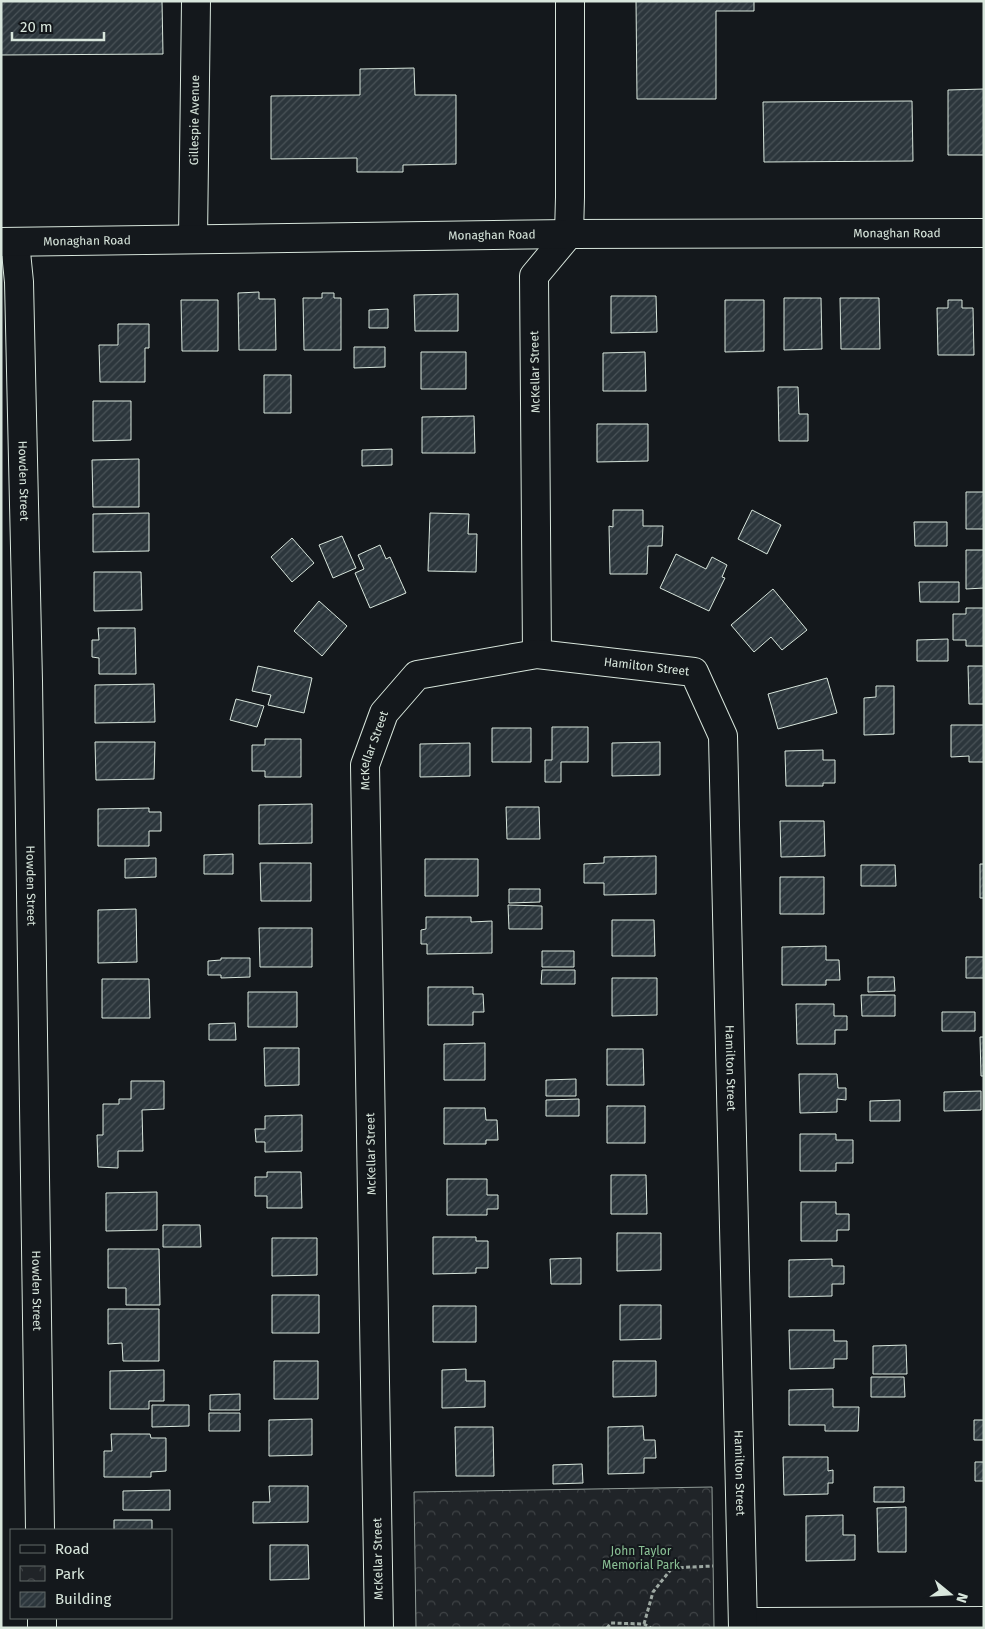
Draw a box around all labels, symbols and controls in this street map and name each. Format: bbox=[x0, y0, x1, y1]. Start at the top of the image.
scale bar bbox=[12, 10, 105, 42]
text: 20 m bbox=[20, 18, 53, 36]
street label: Gillespie Avenue bbox=[187, 75, 202, 165]
street label: Monaghan Road bbox=[853, 226, 941, 240]
street label: Monaghan Road bbox=[448, 227, 536, 243]
street label: Monaghan Road bbox=[43, 233, 131, 248]
street label: McKellar Street bbox=[527, 330, 543, 413]
street label: Howden Street bbox=[16, 440, 31, 522]
street label: Hamilton Street bbox=[603, 655, 691, 678]
street label: McKellar Street bbox=[358, 708, 391, 790]
street label: Howden Street bbox=[23, 845, 38, 927]
street label: Hamilton Street bbox=[722, 1025, 738, 1112]
street label: McKellar Street bbox=[363, 1112, 379, 1195]
street label: Howden Street bbox=[29, 1250, 44, 1332]
street label: Hamilton Street bbox=[732, 1430, 747, 1517]
street label: McKellar Street bbox=[370, 1517, 386, 1600]
legend bbox=[10, 1529, 172, 1619]
text: Road bbox=[55, 1540, 90, 1558]
park label: John Taylor Memorial Park bbox=[602, 1544, 681, 1572]
text: Park bbox=[55, 1565, 85, 1583]
north arrow bbox=[925, 1569, 975, 1619]
text: Building bbox=[55, 1590, 111, 1608]
text: N bbox=[952, 1591, 971, 1605]

